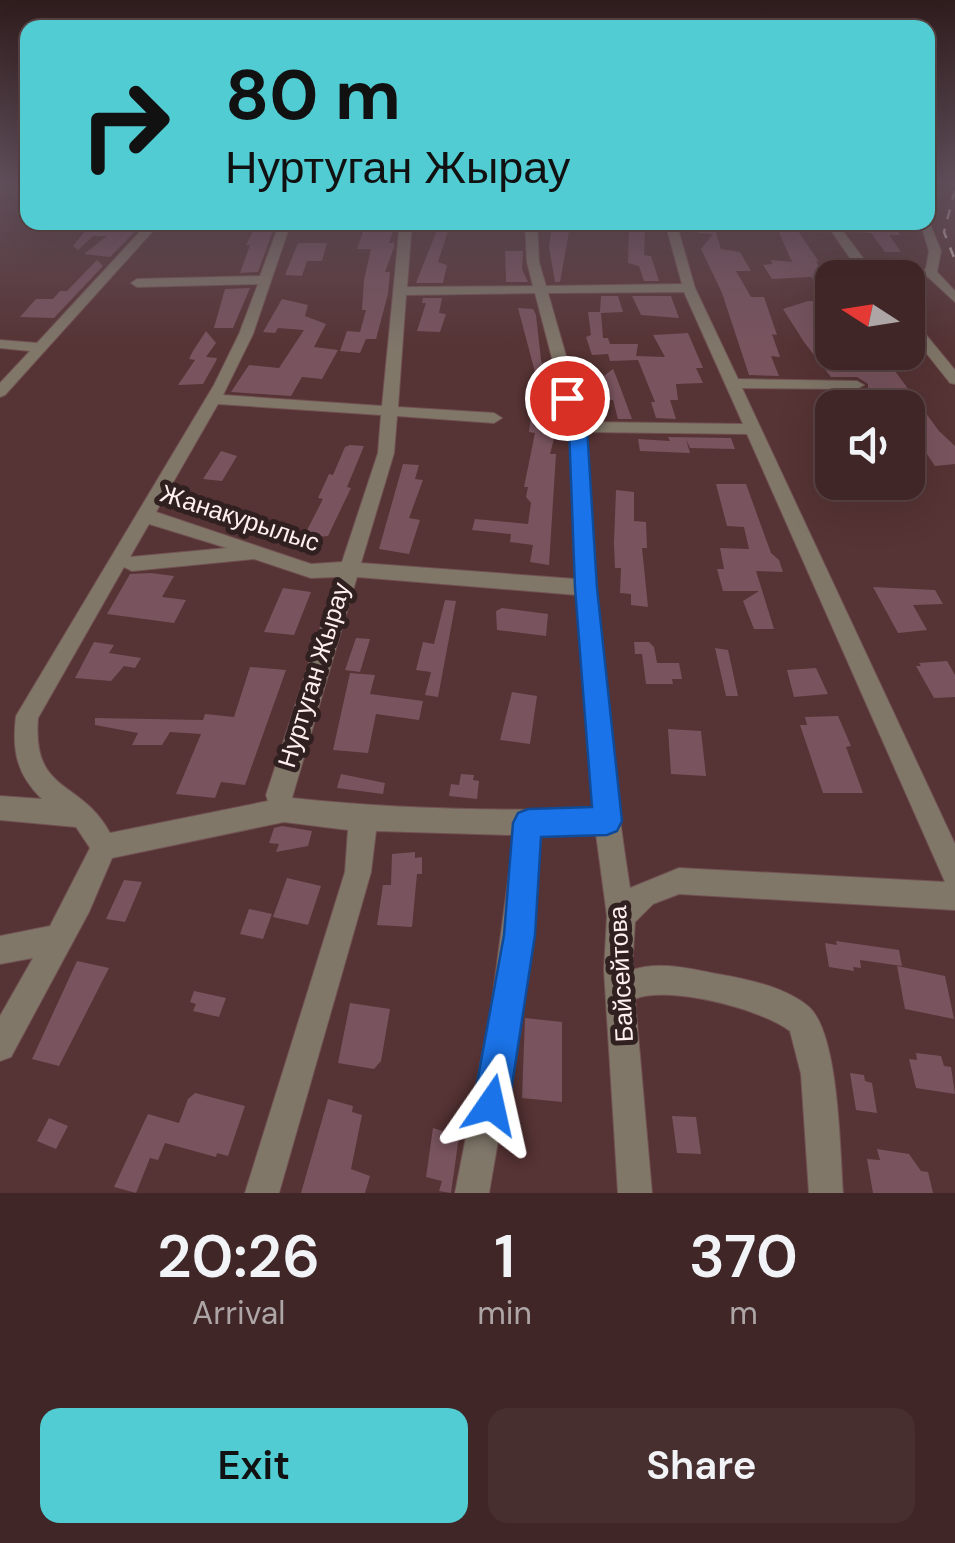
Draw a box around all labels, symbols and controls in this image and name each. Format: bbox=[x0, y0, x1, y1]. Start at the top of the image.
text: 80 m bbox=[225, 50, 401, 141]
icon: right bbox=[60, 60, 190, 190]
text: Нуртуган Жырау bbox=[225, 138, 570, 197]
north arrow bbox=[815, 260, 925, 370]
map controls bbox=[815, 260, 925, 500]
pin bbox=[525, 356, 610, 441]
icon: arrive bbox=[540, 371, 595, 426]
button: sound bbox=[815, 390, 925, 500]
street label: Жанакурылыс bbox=[156, 477, 324, 559]
street label: Нуртуган Жырау bbox=[270, 578, 358, 772]
street label: Байсейтова bbox=[601, 905, 641, 1043]
position arrow bbox=[439, 1053, 543, 1157]
text: 20:26 bbox=[157, 1217, 320, 1296]
text: 1 bbox=[494, 1217, 515, 1296]
text: 370 bbox=[689, 1217, 798, 1296]
text: Arrival bbox=[192, 1292, 285, 1334]
text: min bbox=[477, 1292, 532, 1334]
text: m bbox=[729, 1292, 758, 1334]
button: Exit bbox=[40, 1408, 468, 1523]
button: Share bbox=[488, 1408, 915, 1523]

